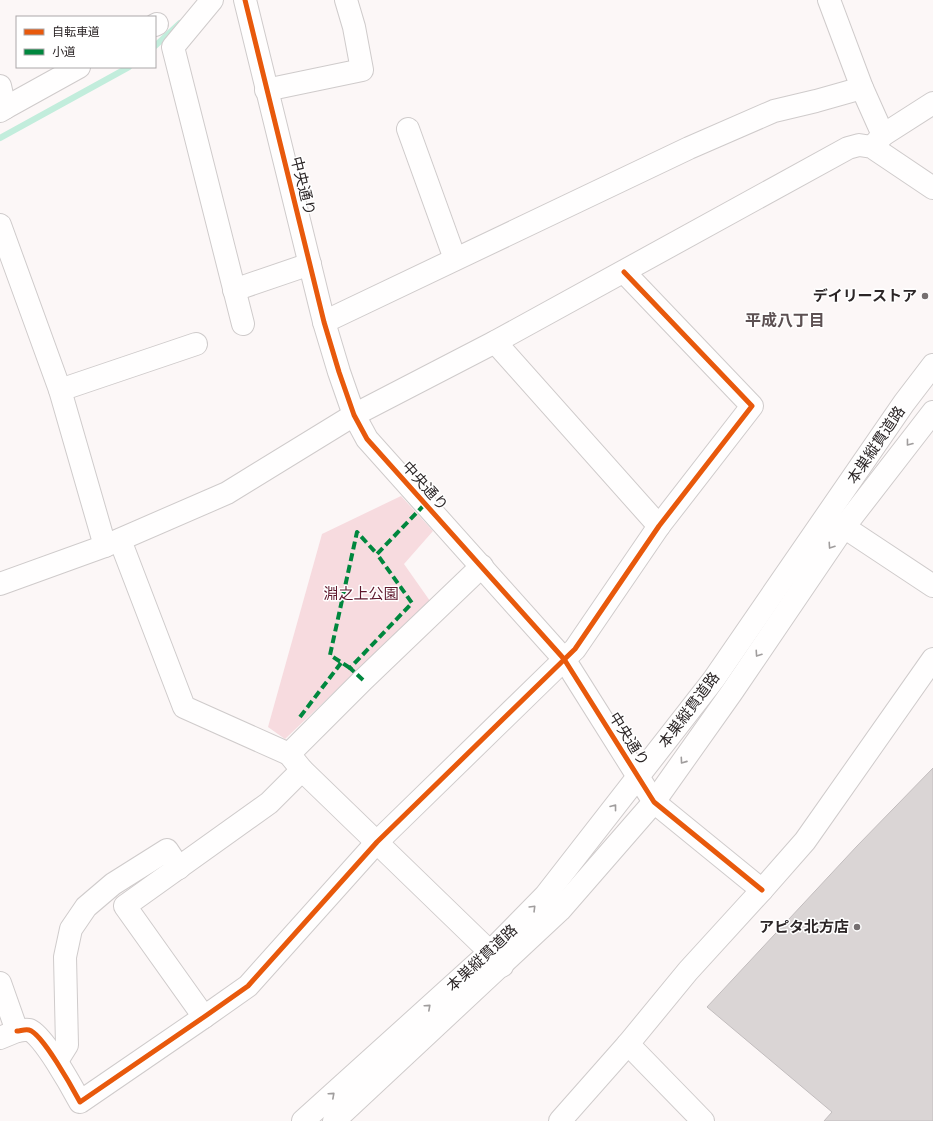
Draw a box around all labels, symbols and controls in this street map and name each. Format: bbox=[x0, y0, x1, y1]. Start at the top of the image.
legend bbox=[16, 16, 156, 68]
text: 自転車道 bbox=[52, 25, 100, 40]
text: 小道 bbox=[52, 45, 76, 60]
street label: 中央通り bbox=[287, 155, 319, 217]
place label: デイリーストア bbox=[813, 287, 917, 305]
marker: デイリーストア bbox=[920, 291, 930, 301]
district label: 平成八丁目 bbox=[745, 311, 825, 331]
street label: 本巣縦貫道路 bbox=[843, 403, 909, 487]
one-way arrow bbox=[907, 439, 914, 446]
street label: 中央通り bbox=[398, 458, 452, 514]
one-way arrow bbox=[829, 542, 836, 549]
park label: 淵之上公園 bbox=[323, 585, 399, 603]
one-way arrow bbox=[755, 650, 763, 657]
street label: 本巣縦貫道路 bbox=[655, 669, 723, 751]
street label: 中央通り bbox=[605, 709, 653, 769]
one-way arrow bbox=[681, 756, 688, 763]
one-way arrow bbox=[610, 805, 617, 812]
one-way arrow bbox=[528, 905, 536, 913]
place label: アピタ北方店 bbox=[759, 918, 849, 936]
street label: 本巣縦貫道路 bbox=[443, 921, 521, 995]
marker: アピタ北方店 bbox=[852, 922, 862, 932]
one-way arrow bbox=[424, 1005, 431, 1012]
one-way arrow bbox=[327, 1092, 335, 1100]

